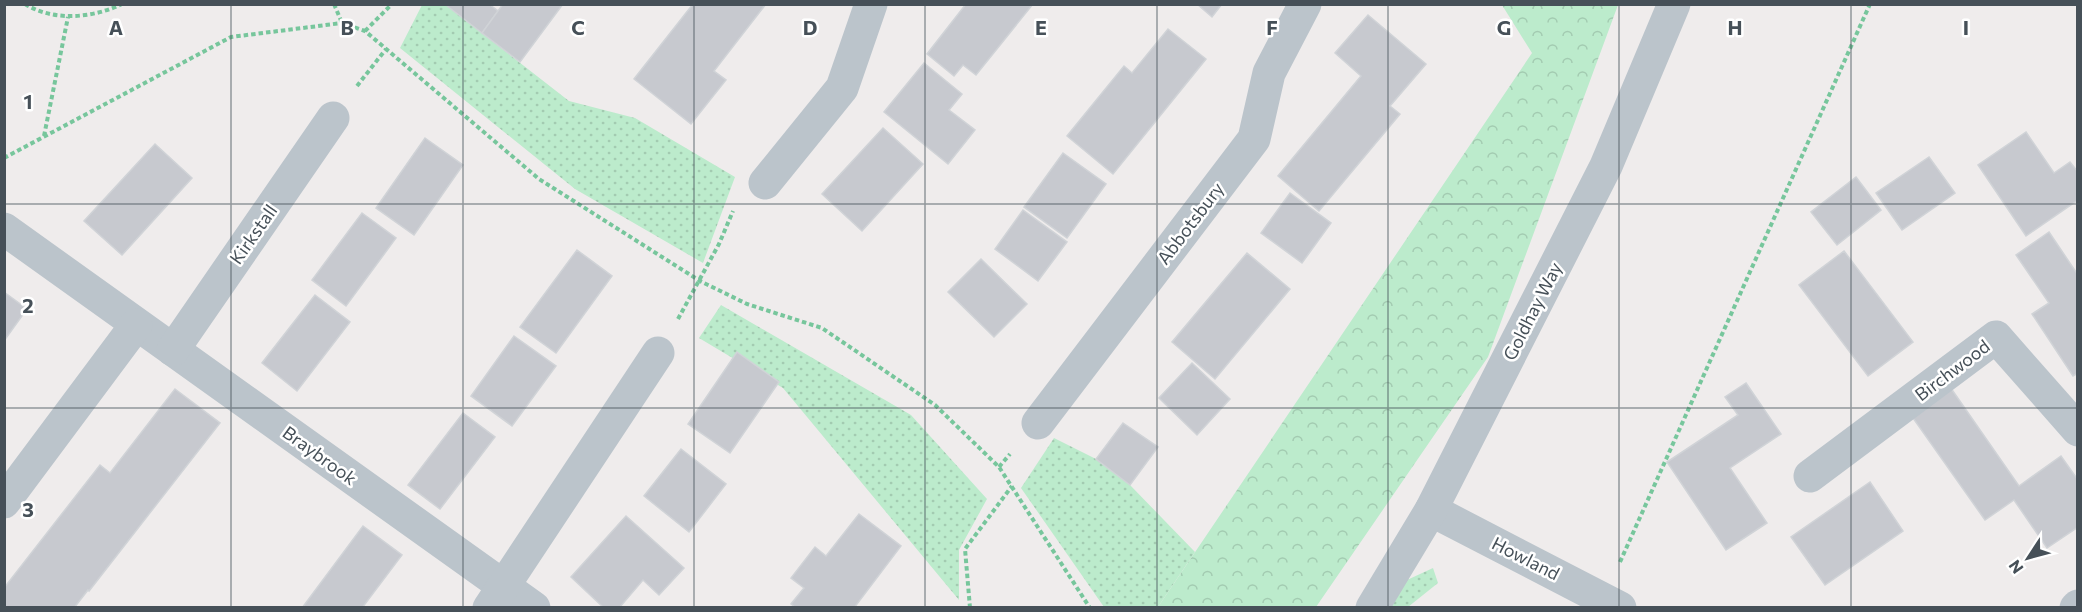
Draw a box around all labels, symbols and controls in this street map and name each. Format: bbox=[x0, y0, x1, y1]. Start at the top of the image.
text: A bbox=[109, 15, 123, 39]
text: B bbox=[340, 15, 354, 39]
text: C bbox=[571, 15, 585, 39]
text: D bbox=[803, 15, 817, 39]
text: E bbox=[1035, 15, 1047, 39]
text: F bbox=[1266, 15, 1278, 39]
text: G bbox=[1497, 15, 1511, 39]
text: H bbox=[1728, 15, 1743, 39]
text: I bbox=[1963, 15, 1969, 39]
text: 1 bbox=[23, 89, 33, 113]
street label: Abbotsbury bbox=[1152, 178, 1228, 268]
street label: Kirkstall bbox=[225, 200, 281, 268]
street label: Goldhay Way bbox=[1498, 258, 1566, 364]
text: 2 bbox=[22, 293, 34, 317]
street label: Birchwood bbox=[1910, 335, 1994, 405]
street label: Braybrook bbox=[279, 421, 361, 489]
text: 3 bbox=[22, 497, 34, 521]
north arrow bbox=[1998, 528, 2058, 588]
street label: Howland bbox=[1488, 532, 1564, 584]
text: N bbox=[2004, 557, 2027, 578]

